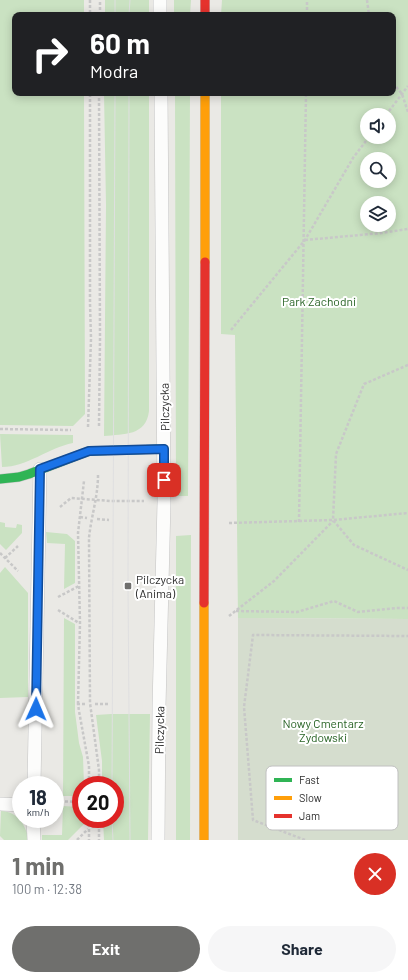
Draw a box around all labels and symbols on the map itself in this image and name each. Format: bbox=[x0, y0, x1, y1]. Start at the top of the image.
park label: Park Zachodni bbox=[282, 294, 356, 308]
street label: Pilczycka bbox=[157, 383, 171, 431]
pin bbox=[147, 463, 181, 497]
place label: Pilczycka (Anima) bbox=[135, 572, 184, 600]
marker: Pilczycka (Anima) bbox=[123, 581, 133, 591]
position arrow bbox=[15, 688, 57, 730]
street label: Pilczycka bbox=[152, 706, 166, 754]
park label: Nowy Cmentarz Żydowski bbox=[282, 716, 364, 744]
legend bbox=[266, 766, 398, 830]
text: Fast bbox=[299, 773, 320, 786]
speed limit sign: 20 bbox=[72, 776, 124, 828]
text: Slow bbox=[299, 791, 322, 804]
text: Jam bbox=[299, 809, 320, 822]

